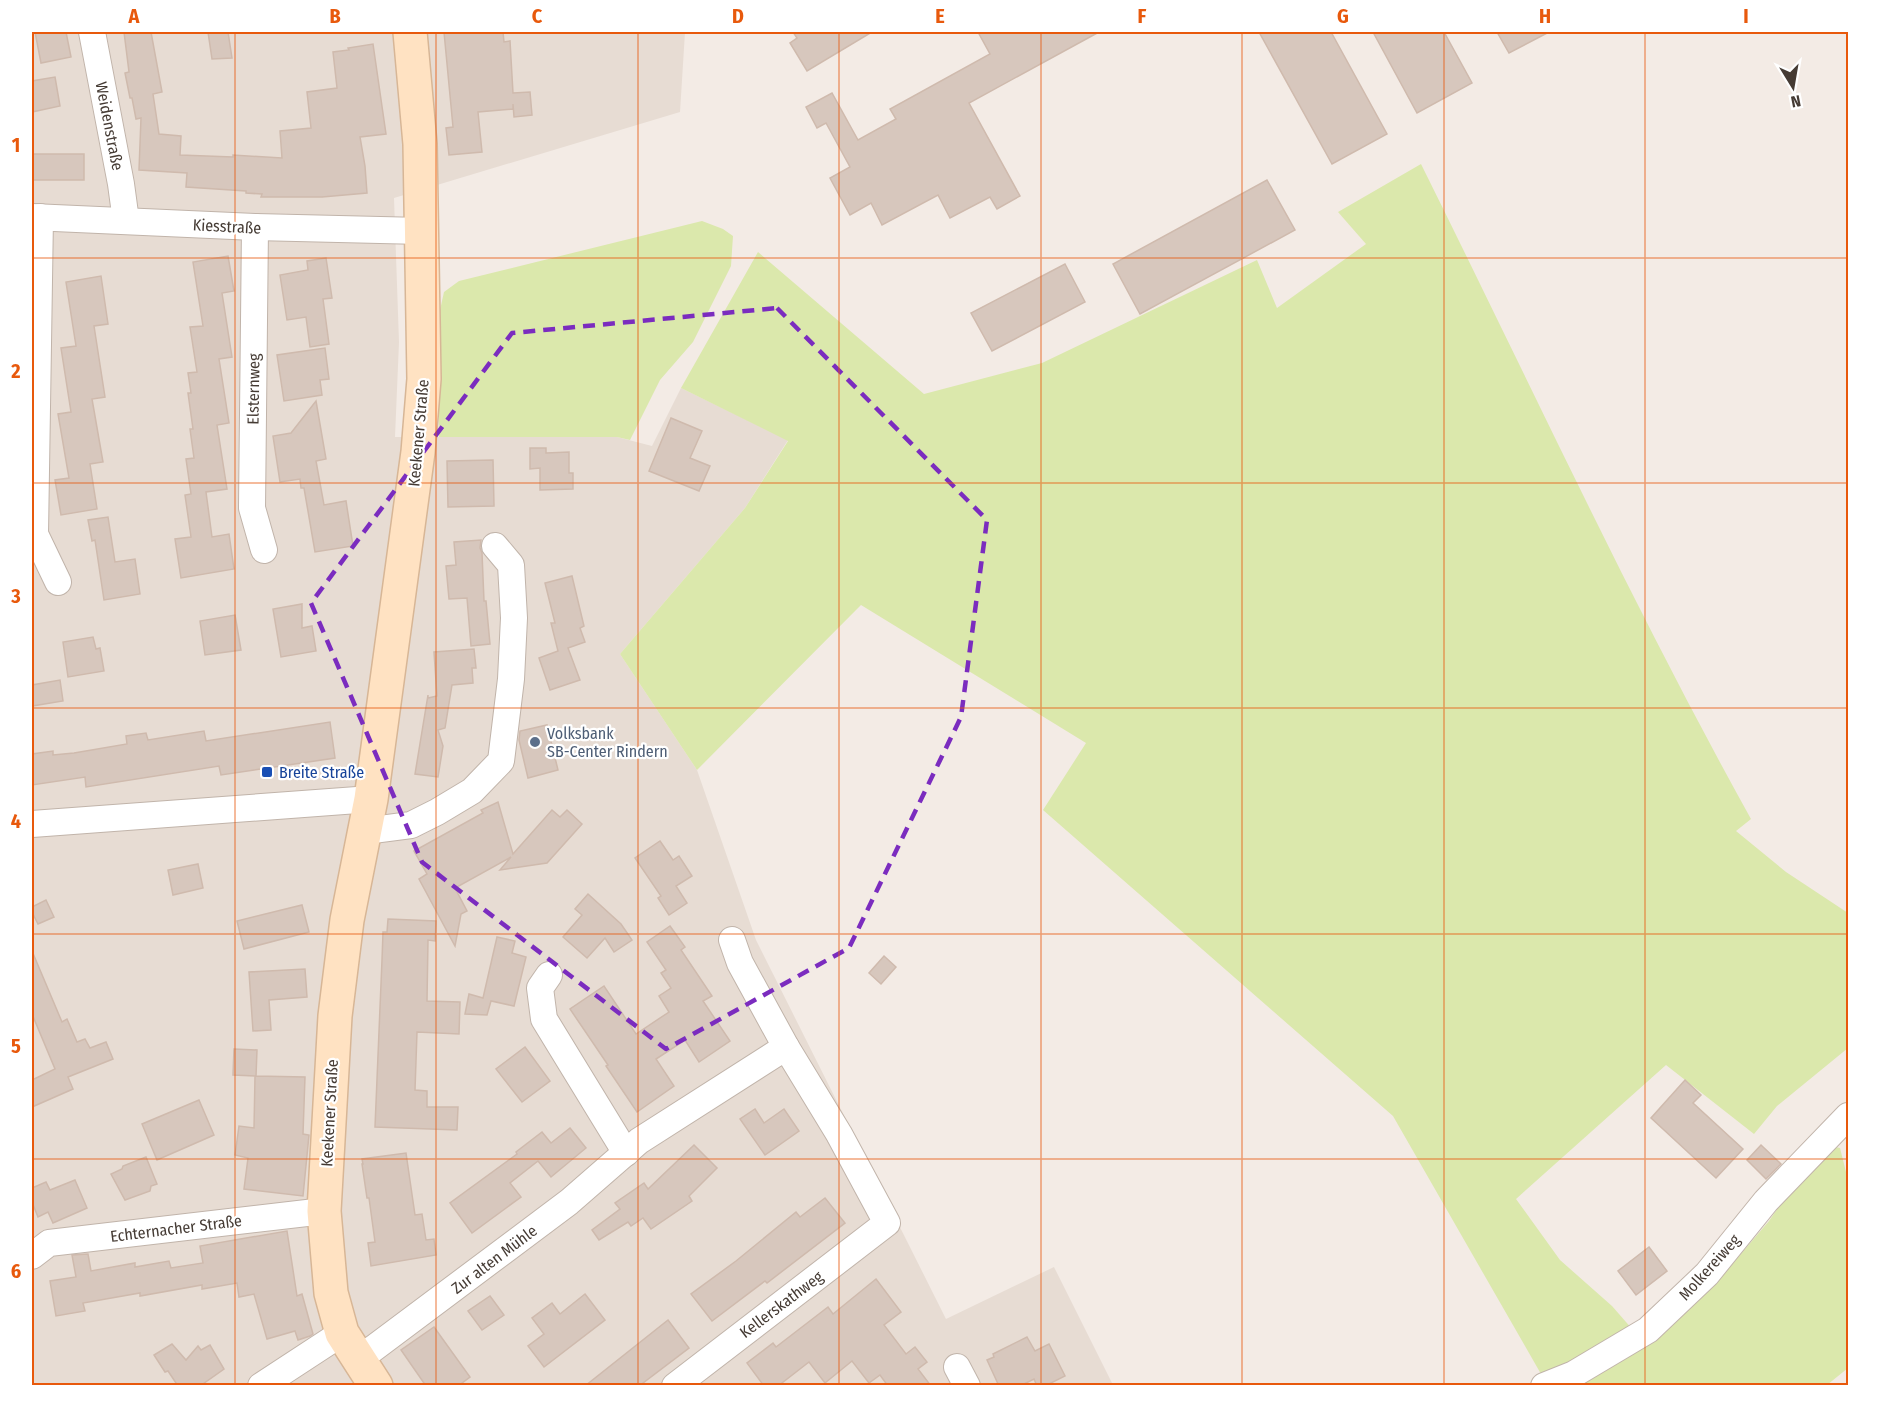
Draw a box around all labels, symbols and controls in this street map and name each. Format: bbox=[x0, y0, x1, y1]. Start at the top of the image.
text: A bbox=[128, 4, 141, 28]
text: B bbox=[329, 4, 341, 28]
text: C bbox=[532, 4, 543, 28]
text: D bbox=[732, 4, 744, 28]
text: E bbox=[935, 4, 945, 28]
text: F bbox=[1138, 4, 1147, 28]
text: G bbox=[1337, 4, 1349, 28]
text: H bbox=[1539, 4, 1551, 28]
text: I bbox=[1743, 4, 1749, 28]
north arrow bbox=[1763, 57, 1823, 117]
street label: Weidenstraße bbox=[92, 80, 127, 172]
text: N bbox=[1789, 91, 1802, 111]
text: 1 bbox=[12, 133, 20, 157]
street label: Kiesstraße bbox=[192, 215, 262, 238]
street label: Elsternweg bbox=[243, 353, 264, 425]
text: 2 bbox=[10, 359, 21, 383]
street label: Keekener Straße bbox=[404, 379, 433, 487]
text: 3 bbox=[10, 584, 21, 608]
place label: Volksbank SB-Center Rindern bbox=[547, 724, 668, 761]
marker: Volksbank SB-Center Rindern bbox=[528, 735, 542, 749]
place label: Breite Straße bbox=[279, 763, 364, 782]
marker: Breite Straße bbox=[260, 765, 274, 779]
text: 4 bbox=[11, 809, 21, 833]
text: 5 bbox=[11, 1034, 21, 1058]
street label: Keekener Straße bbox=[317, 1059, 342, 1167]
street label: Echternacher Straße bbox=[109, 1211, 243, 1246]
street label: Zur alten Mühle bbox=[448, 1221, 541, 1298]
street label: Molkereiweg bbox=[1675, 1230, 1744, 1304]
text: 6 bbox=[11, 1259, 21, 1283]
street label: Kellerskathweg bbox=[736, 1267, 827, 1342]

